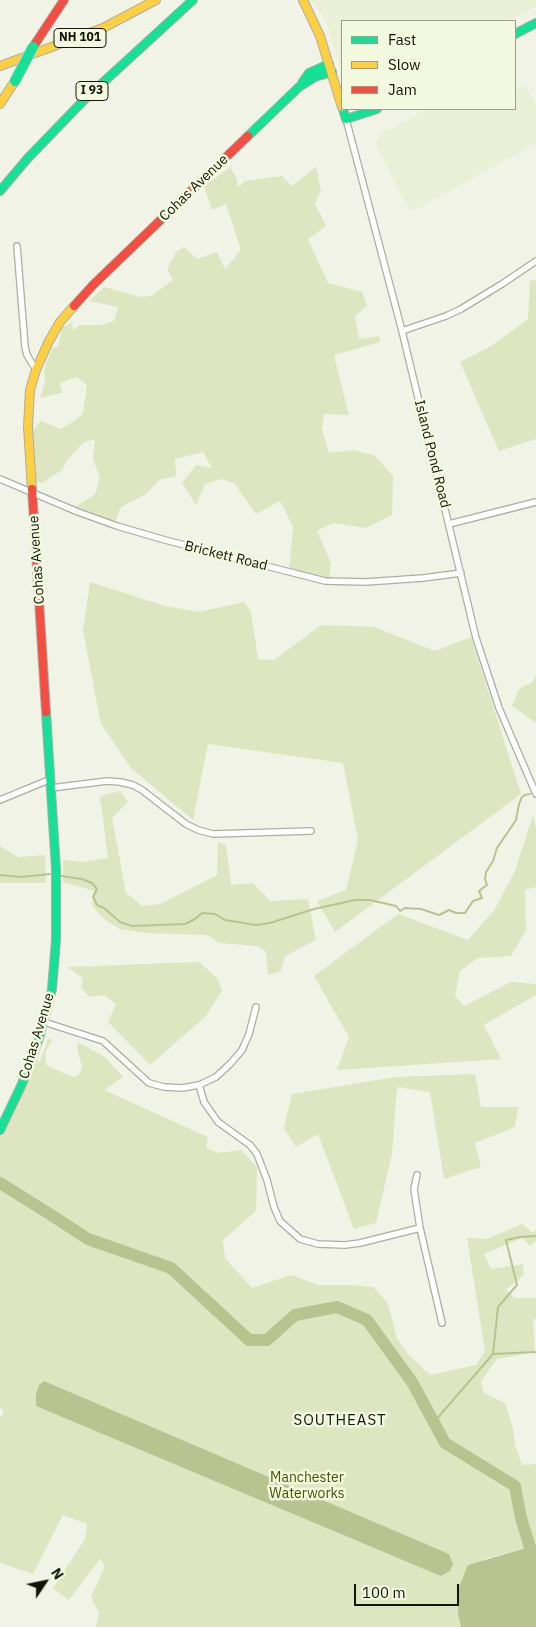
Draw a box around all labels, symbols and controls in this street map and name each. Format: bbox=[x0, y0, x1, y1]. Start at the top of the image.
legend bbox=[341, 20, 516, 110]
road number: NH 101 bbox=[54, 28, 106, 48]
text: Fast bbox=[388, 30, 416, 49]
text: Slow bbox=[388, 55, 421, 74]
text: Jam bbox=[388, 80, 417, 99]
road number: I 93 bbox=[76, 82, 108, 100]
street label: Cohas Avenue bbox=[156, 151, 232, 225]
street label: Island Pond Road bbox=[410, 398, 454, 510]
street label: Cohas Avenue bbox=[26, 515, 48, 605]
street label: Brickett Road bbox=[183, 538, 269, 574]
street label: Cohas Avenue bbox=[16, 991, 58, 1081]
district label: SOUTHEAST bbox=[292, 1412, 388, 1430]
park label: Manchester Waterworks bbox=[269, 1470, 345, 1502]
north arrow bbox=[20, 1557, 70, 1607]
text: N bbox=[47, 1564, 68, 1583]
scale bar bbox=[356, 1574, 461, 1606]
text: 100 m bbox=[362, 1583, 406, 1602]

